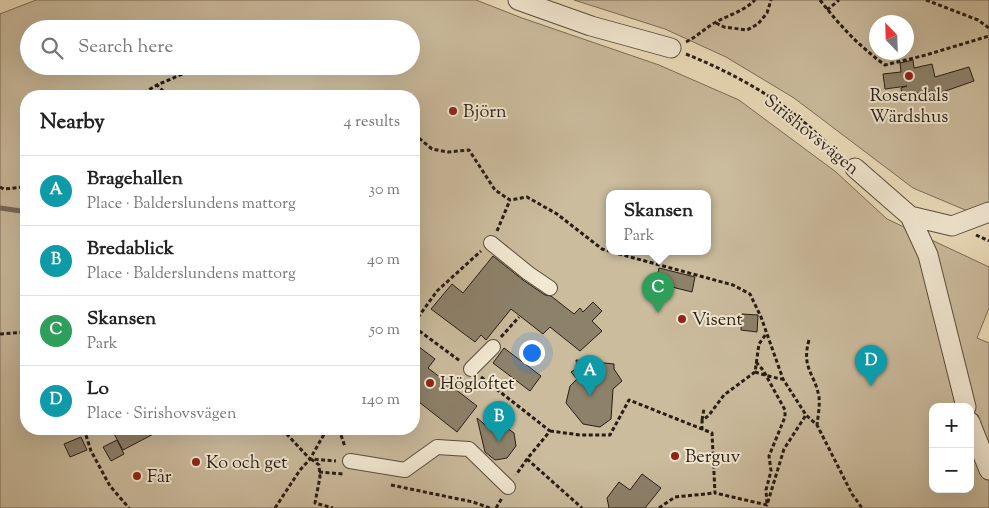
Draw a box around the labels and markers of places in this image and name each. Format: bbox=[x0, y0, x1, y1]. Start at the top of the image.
marker: Rosendals Wärdshus bbox=[903, 70, 915, 82]
place label: Rosendals Wärdshus bbox=[870, 84, 948, 131]
place label: Björn bbox=[463, 100, 507, 126]
marker: Björn bbox=[447, 105, 459, 117]
pin: C bbox=[642, 272, 674, 313]
place label: Visent bbox=[692, 308, 743, 334]
marker: Visent bbox=[676, 313, 688, 325]
pin: D bbox=[855, 345, 887, 386]
pin: A bbox=[574, 355, 606, 396]
place label: Högloftet bbox=[440, 372, 514, 398]
marker: Högloftet bbox=[424, 377, 436, 389]
pin: B bbox=[483, 401, 515, 442]
place label: Berguv bbox=[685, 445, 741, 471]
marker: Berguv bbox=[669, 450, 681, 462]
place label: Ko och get bbox=[206, 451, 287, 477]
marker: Ko och get bbox=[190, 456, 202, 468]
place label: Får bbox=[147, 465, 172, 491]
marker: Får bbox=[131, 470, 143, 482]

